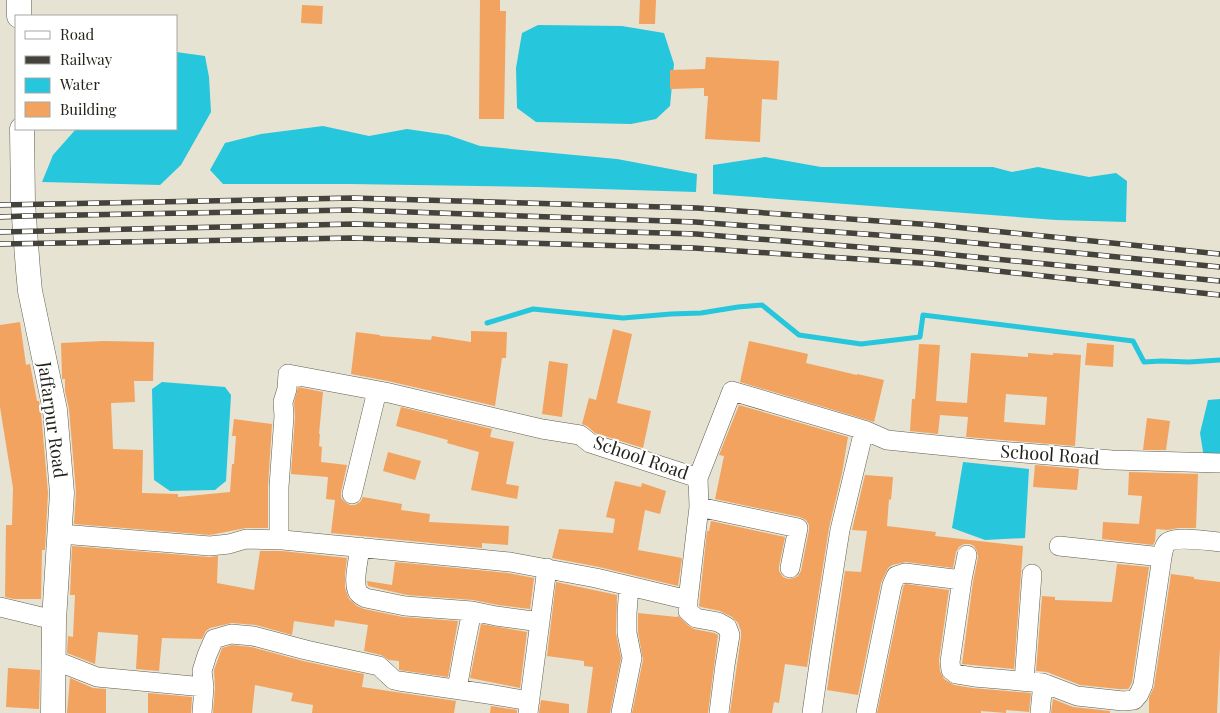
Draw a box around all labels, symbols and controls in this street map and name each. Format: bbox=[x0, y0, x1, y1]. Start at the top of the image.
legend bbox=[15, 15, 178, 130]
text: Road bbox=[60, 24, 94, 44]
text: Railway bbox=[60, 49, 113, 69]
text: Water bbox=[59, 74, 100, 94]
text: Building bbox=[60, 99, 117, 119]
street label: Jaffarpur Road bbox=[33, 359, 73, 480]
street label: School Road bbox=[591, 430, 693, 485]
street label: School Road bbox=[1000, 439, 1101, 469]

